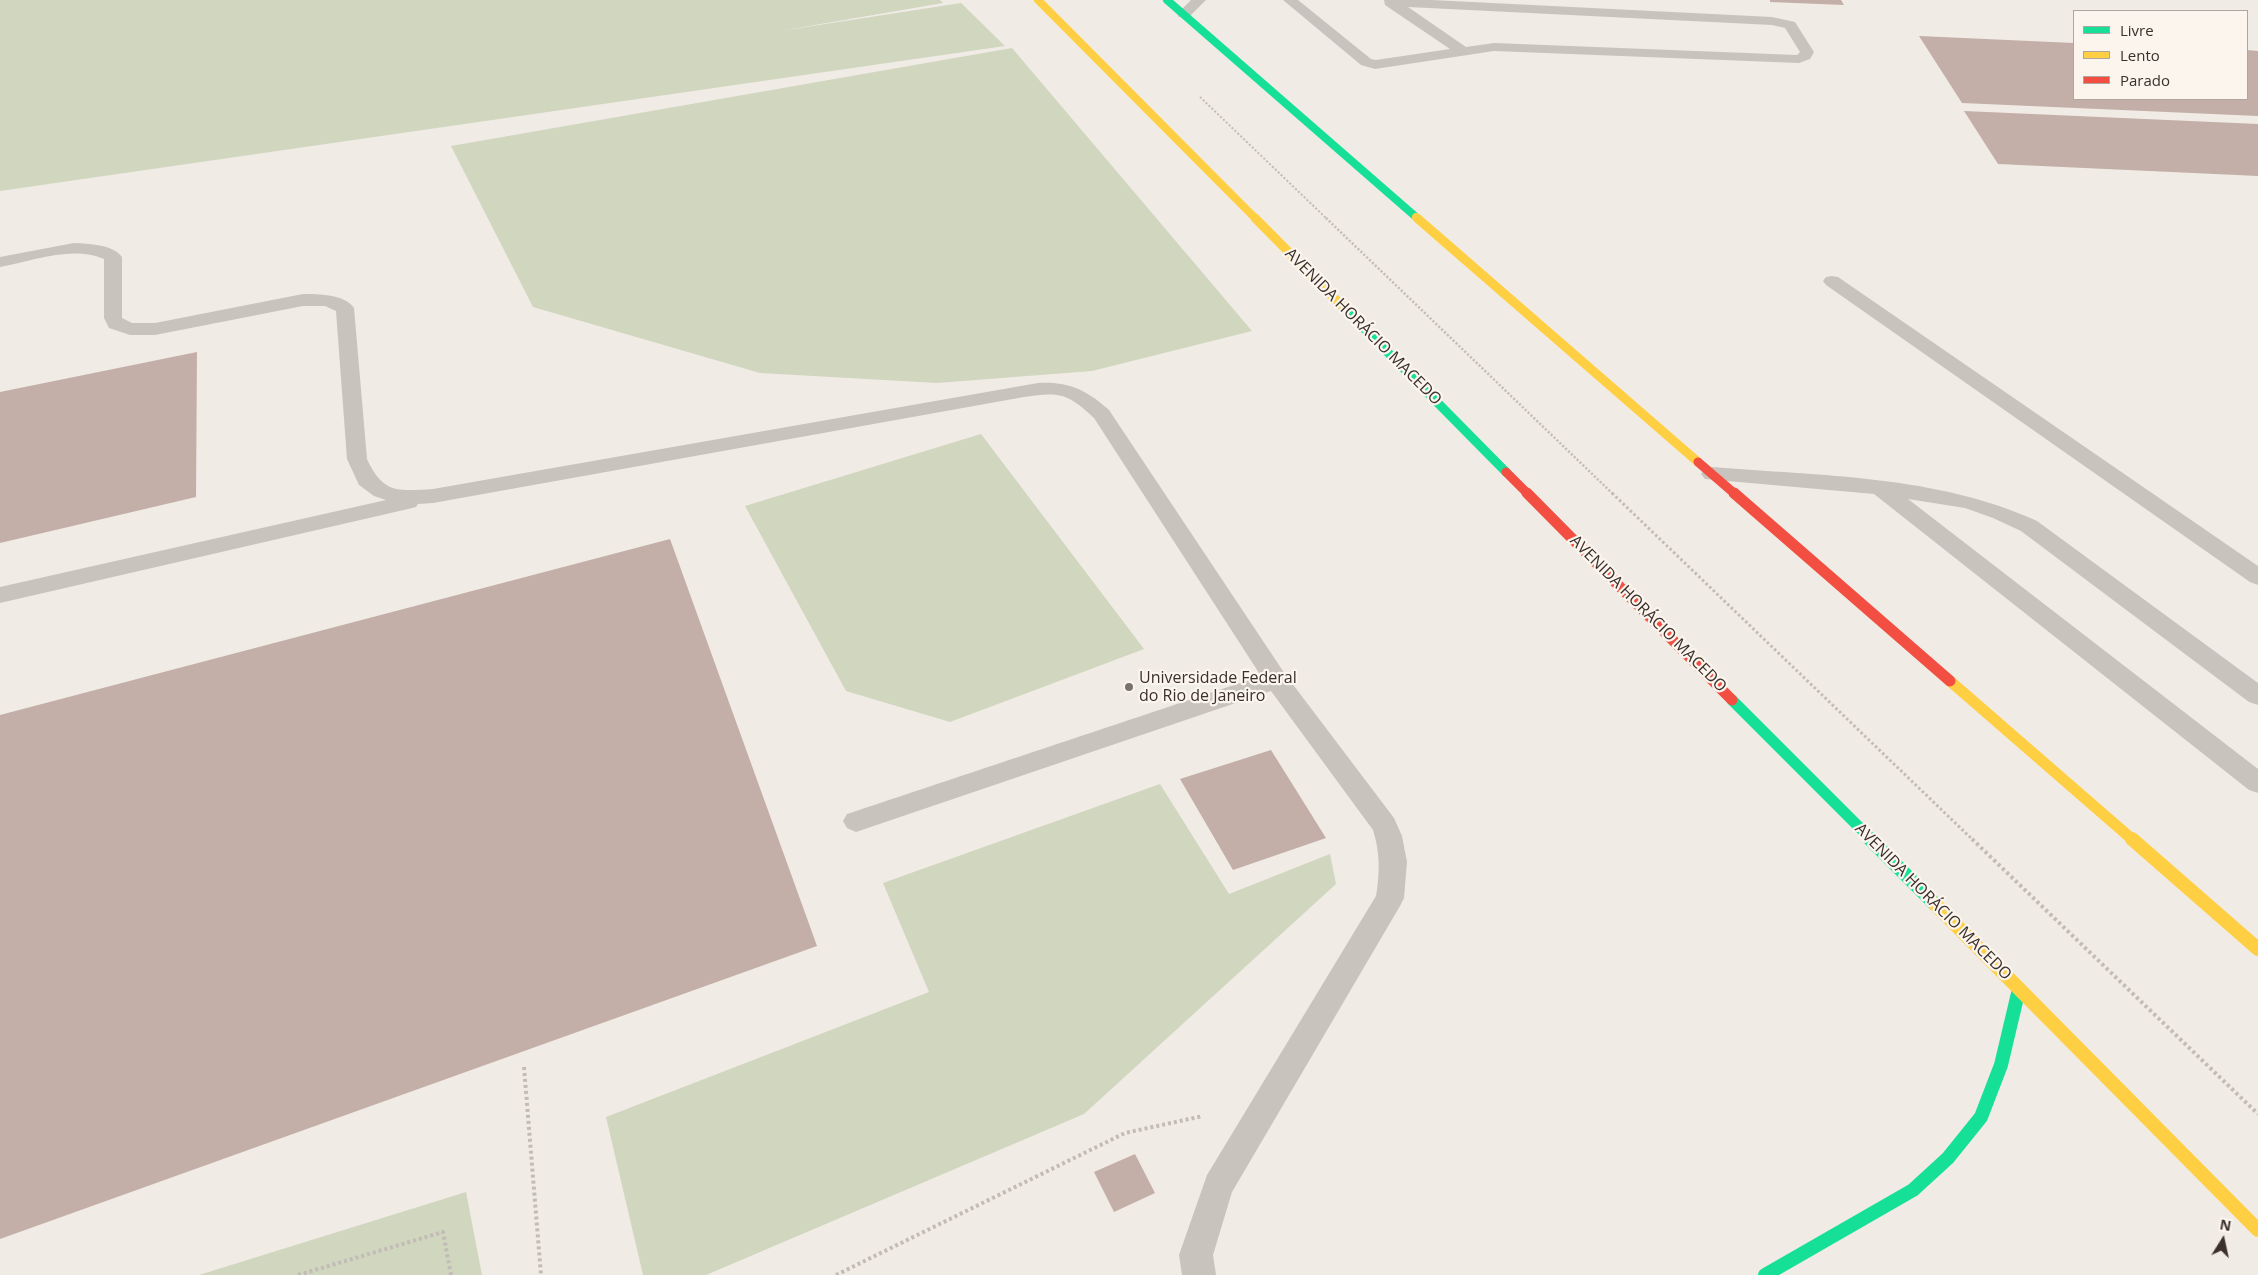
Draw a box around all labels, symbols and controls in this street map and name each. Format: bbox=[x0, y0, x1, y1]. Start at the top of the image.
legend bbox=[2073, 10, 2248, 100]
text: Livre bbox=[2120, 20, 2154, 40]
text: Lento bbox=[2120, 45, 2160, 65]
text: Parado bbox=[2120, 70, 2170, 90]
street label: AVENIDA HORÁCIO MACEDO bbox=[1281, 245, 1445, 409]
street label: AVENIDA HORÁCIO MACEDO bbox=[1566, 532, 1730, 696]
place label: Universidade Federal do Rio de Janeiro bbox=[1139, 668, 1297, 706]
marker: Universidade Federal do Rio de Janeiro bbox=[1123, 681, 1135, 693]
street label: AVENIDA HORÁCIO MACEDO bbox=[1851, 820, 2015, 984]
text: N bbox=[2218, 1214, 2233, 1235]
north arrow bbox=[2198, 1215, 2248, 1265]

